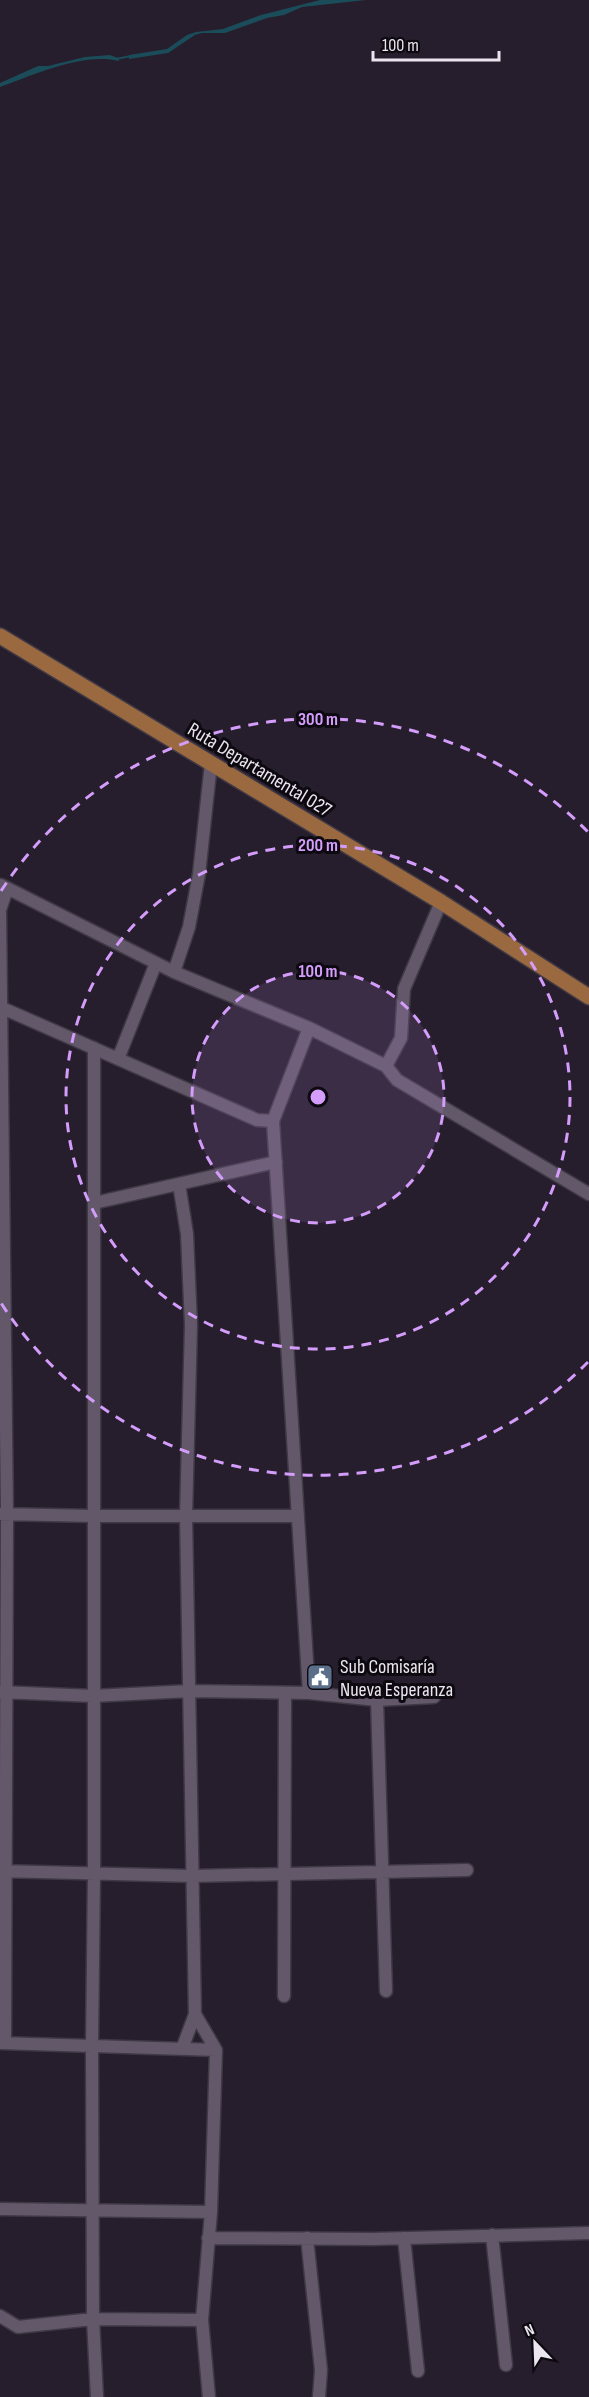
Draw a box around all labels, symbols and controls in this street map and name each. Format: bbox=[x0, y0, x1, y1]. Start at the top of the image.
scale bar bbox=[373, 24, 499, 62]
text: 100 m bbox=[382, 35, 419, 56]
text: 300 m bbox=[298, 709, 338, 730]
street label: Ruta Departamental 027 bbox=[183, 717, 336, 822]
text: 200 m bbox=[298, 835, 338, 856]
text: 100 m bbox=[299, 961, 338, 982]
centre of rings bbox=[308, 1087, 328, 1107]
place label: Sub Comisaría Nueva Esperanza bbox=[340, 1655, 453, 1702]
public building icon: Sub Comisaría Nueva Esperanza bbox=[305, 1662, 335, 1692]
north arrow bbox=[505, 2313, 565, 2373]
text: N bbox=[522, 2320, 537, 2341]

